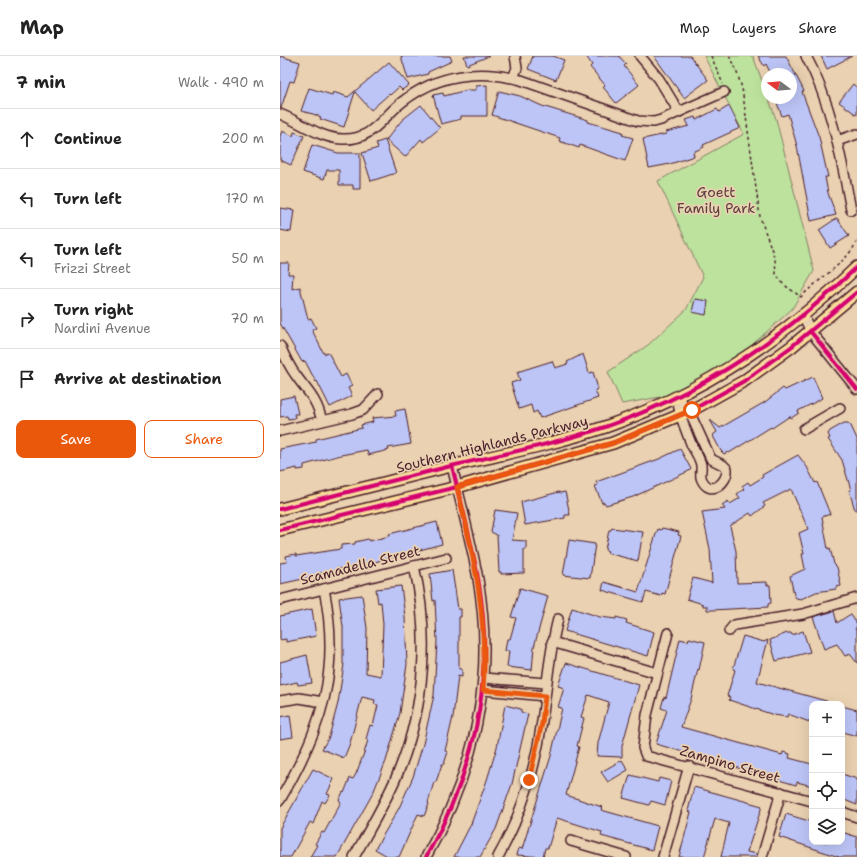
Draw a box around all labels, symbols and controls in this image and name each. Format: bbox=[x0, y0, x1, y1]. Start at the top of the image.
text: Map bbox=[20, 15, 64, 40]
text: Map bbox=[680, 19, 710, 37]
text: Layers bbox=[732, 19, 776, 37]
text: Share bbox=[798, 19, 837, 37]
north arrow bbox=[761, 68, 797, 104]
text: 7 min bbox=[16, 71, 66, 93]
text: Walk · 490 m bbox=[178, 74, 264, 91]
icon: ahead bbox=[16, 128, 38, 150]
text: Continue bbox=[54, 129, 122, 149]
text: 200 m bbox=[222, 130, 264, 147]
park label: Goett Family Park bbox=[677, 183, 755, 217]
icon: left bbox=[16, 188, 38, 210]
text: Turn left bbox=[54, 189, 122, 209]
text: 170 m bbox=[226, 190, 264, 207]
text: Turn left bbox=[54, 240, 122, 260]
icon: left bbox=[16, 248, 38, 270]
text: 50 m bbox=[231, 250, 264, 267]
text: Frizzi Street bbox=[54, 260, 131, 277]
text: Turn right bbox=[54, 300, 134, 320]
icon: right bbox=[16, 308, 38, 330]
text: 70 m bbox=[230, 310, 264, 327]
text: Nardini Avenue bbox=[54, 320, 151, 337]
icon: arrive bbox=[16, 368, 38, 390]
text: Arrive at destination bbox=[54, 369, 222, 389]
route start bbox=[683, 401, 701, 419]
street label: Southern Highlands Parkway bbox=[394, 411, 590, 477]
button: Save bbox=[16, 420, 136, 458]
button: Share bbox=[144, 420, 264, 458]
street label: Scamadella Street bbox=[298, 541, 422, 589]
map controls bbox=[809, 701, 845, 845]
button: + bbox=[809, 701, 845, 737]
button: − bbox=[809, 737, 845, 773]
street label: Zampino Street bbox=[678, 741, 782, 787]
route end bbox=[520, 771, 538, 789]
button: locate bbox=[809, 773, 845, 809]
button: layers bbox=[809, 809, 845, 845]

